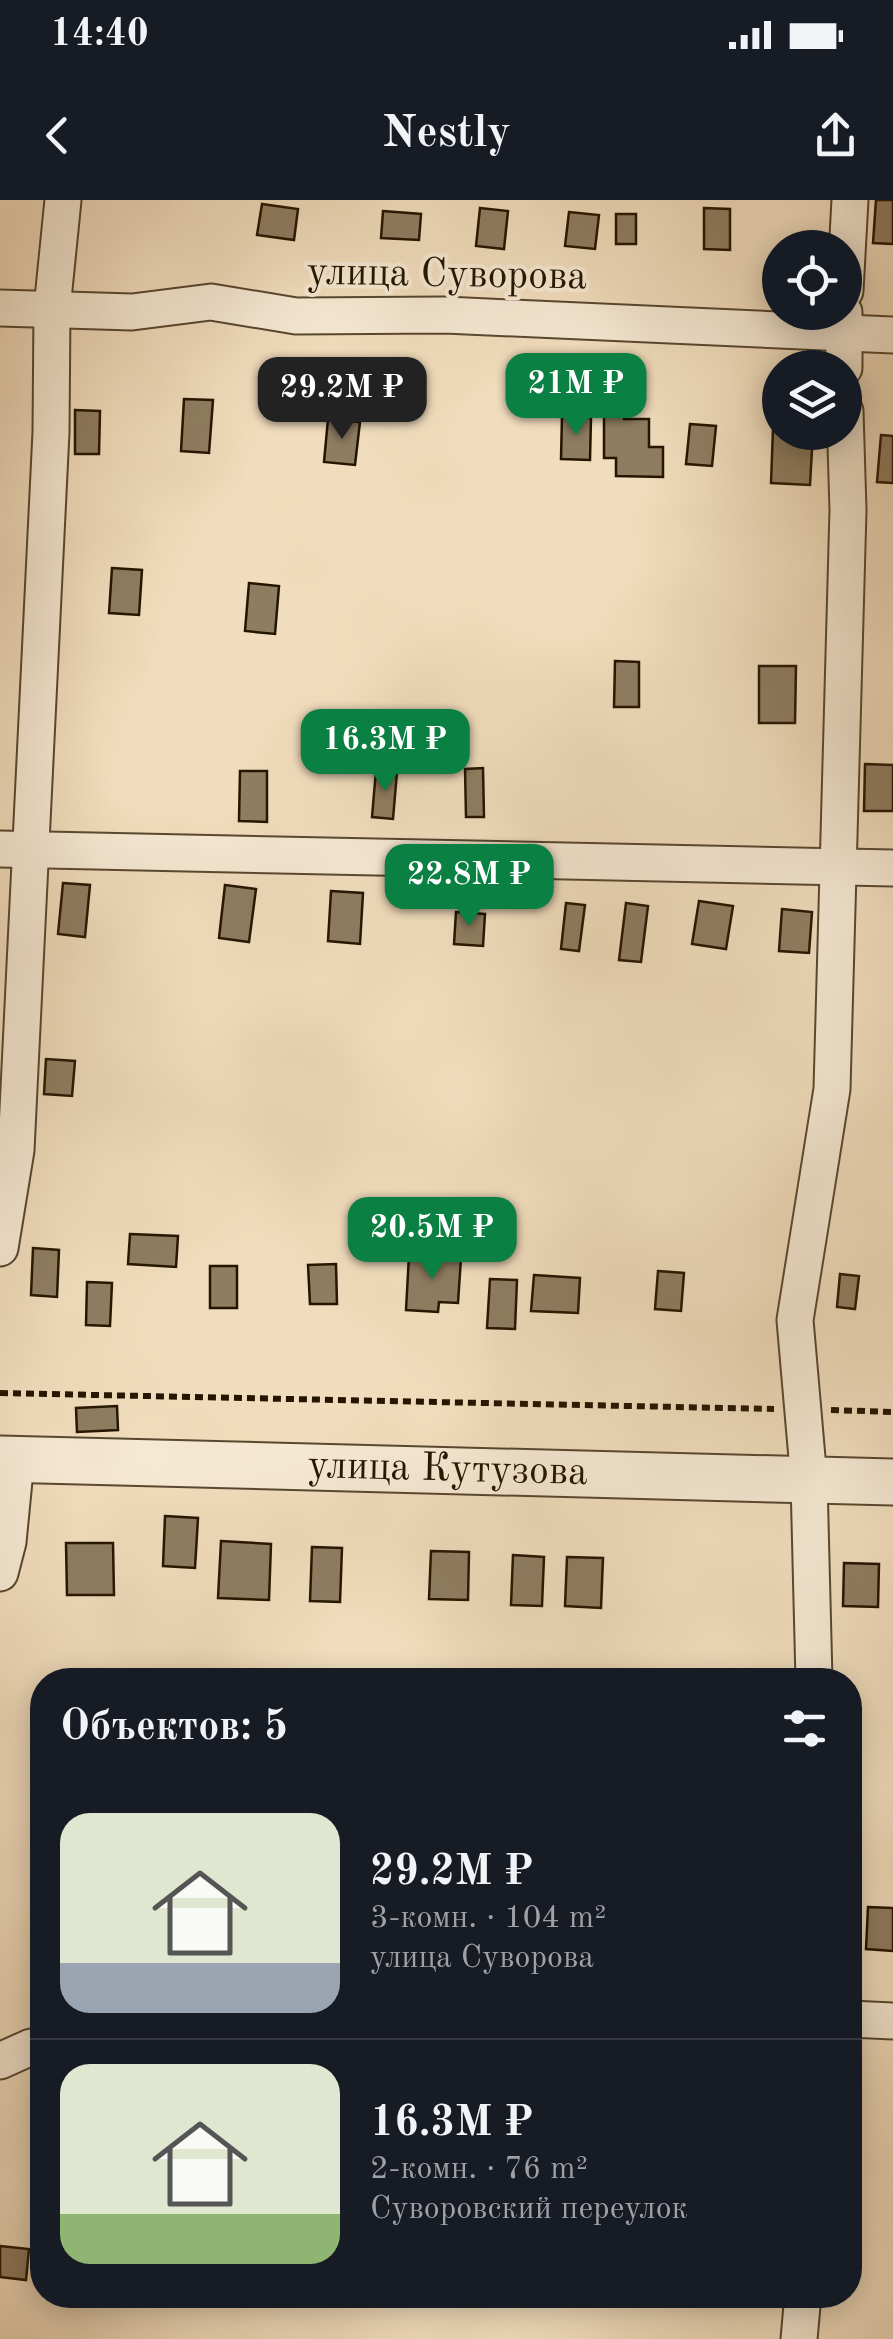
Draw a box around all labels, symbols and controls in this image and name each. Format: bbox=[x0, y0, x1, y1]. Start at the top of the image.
text: 14:40 bbox=[50, 16, 149, 54]
icon: back bbox=[30, 108, 85, 163]
icon: share bbox=[808, 108, 863, 163]
text: Nestly bbox=[382, 112, 511, 157]
map controls bbox=[762, 230, 862, 450]
button: locate bbox=[762, 230, 862, 330]
street label: улица Суворова bbox=[307, 254, 588, 298]
button: layers bbox=[762, 350, 862, 450]
pin: 21M ₽ bbox=[506, 353, 646, 438]
pin: 29.2M ₽ bbox=[250, 357, 434, 442]
text: 21M ₽ bbox=[527, 369, 625, 401]
text: 29.2M ₽ bbox=[280, 373, 404, 405]
pin: 16.3M ₽ bbox=[293, 709, 477, 794]
text: 16.3M ₽ bbox=[323, 725, 447, 757]
pin: 22.8M ₽ bbox=[377, 844, 561, 929]
text: 22.8M ₽ bbox=[407, 860, 531, 892]
pin: 20.5M ₽ bbox=[340, 1197, 524, 1282]
text: 20.5M ₽ bbox=[370, 1213, 494, 1245]
street label: улица Кутузова bbox=[307, 1447, 589, 1494]
icon: filters bbox=[777, 1701, 832, 1756]
text: Объектов: 5 bbox=[60, 1707, 288, 1749]
text: 29.2M ₽ bbox=[370, 1852, 533, 1894]
icon: home bbox=[140, 1853, 260, 1973]
text: 3-комн. · 104 m² bbox=[370, 1903, 606, 1935]
text: улица Суворова bbox=[370, 1943, 594, 1975]
text: 16.3M ₽ bbox=[370, 2103, 533, 2145]
icon: home bbox=[140, 2104, 260, 2224]
text: 2-комн. · 76 m² bbox=[370, 2154, 588, 2186]
text: Суворовский переулок bbox=[370, 2194, 688, 2226]

